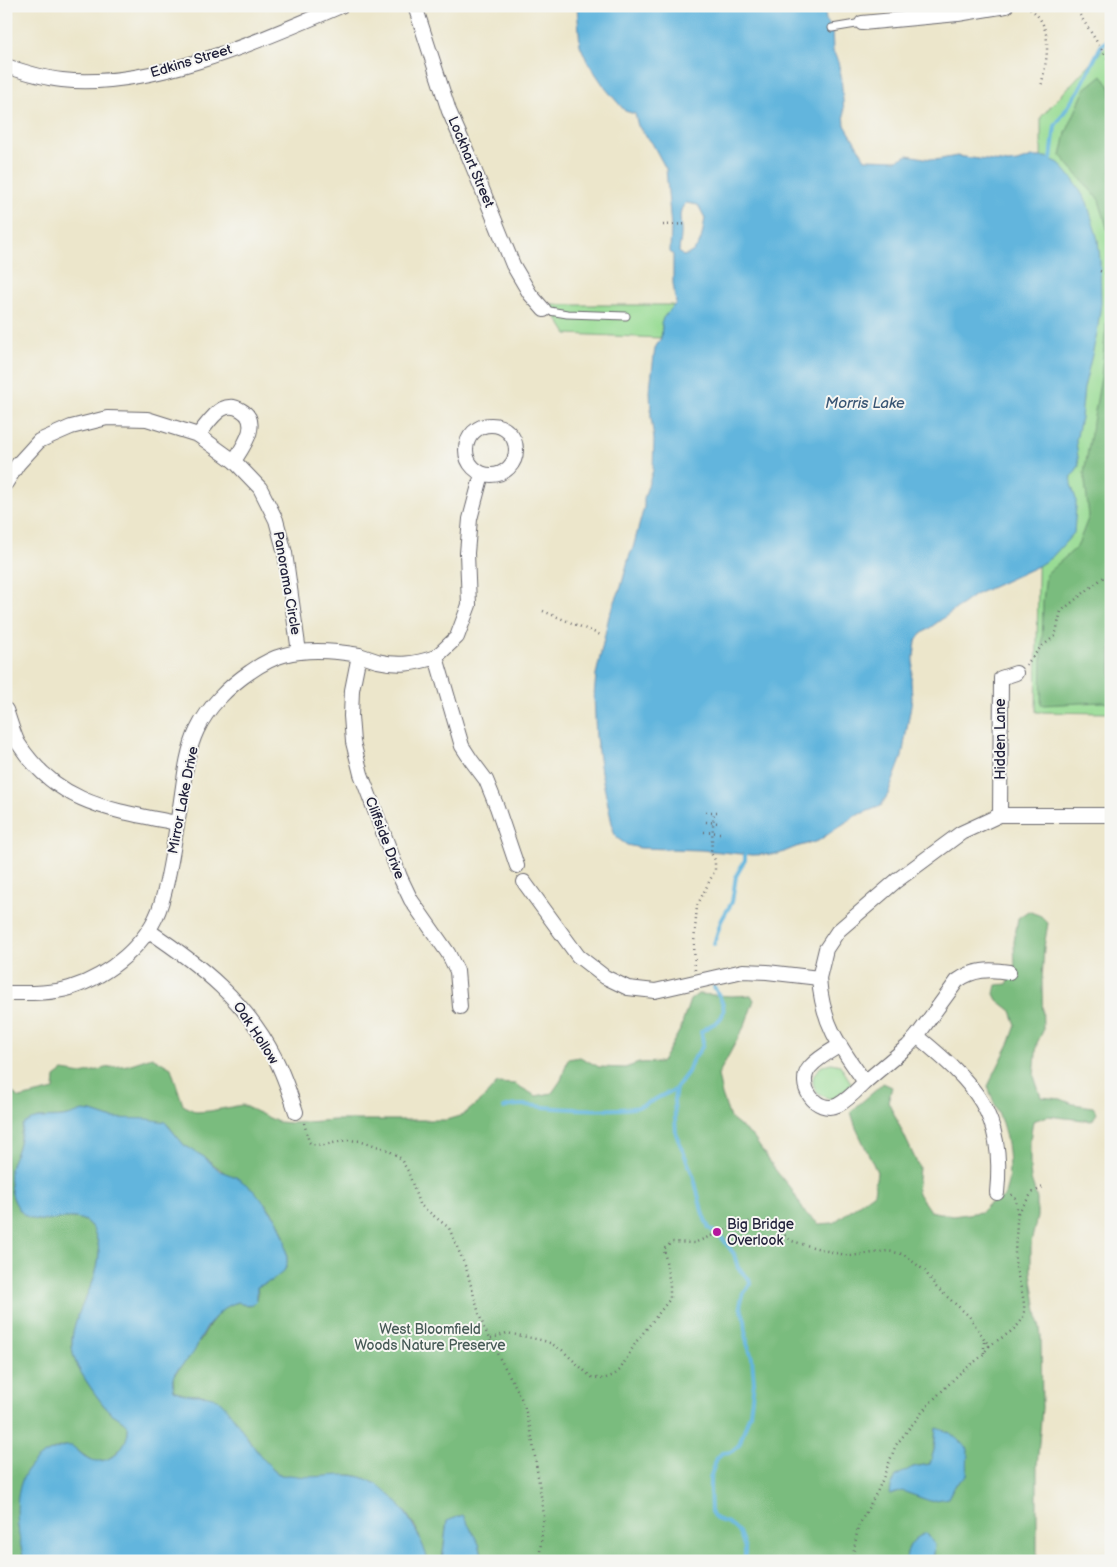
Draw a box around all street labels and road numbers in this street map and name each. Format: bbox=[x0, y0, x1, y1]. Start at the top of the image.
street label: Edkins Street bbox=[148, 40, 234, 81]
street label: Lockhart Street bbox=[444, 114, 498, 211]
street label: Panorama Circle bbox=[270, 530, 304, 636]
street label: Hidden Lane bbox=[992, 698, 1009, 780]
street label: Mirror Lake Drive bbox=[164, 745, 202, 855]
street label: Cliffside Drive bbox=[362, 794, 408, 882]
street label: Oak Hollow bbox=[230, 999, 283, 1068]

